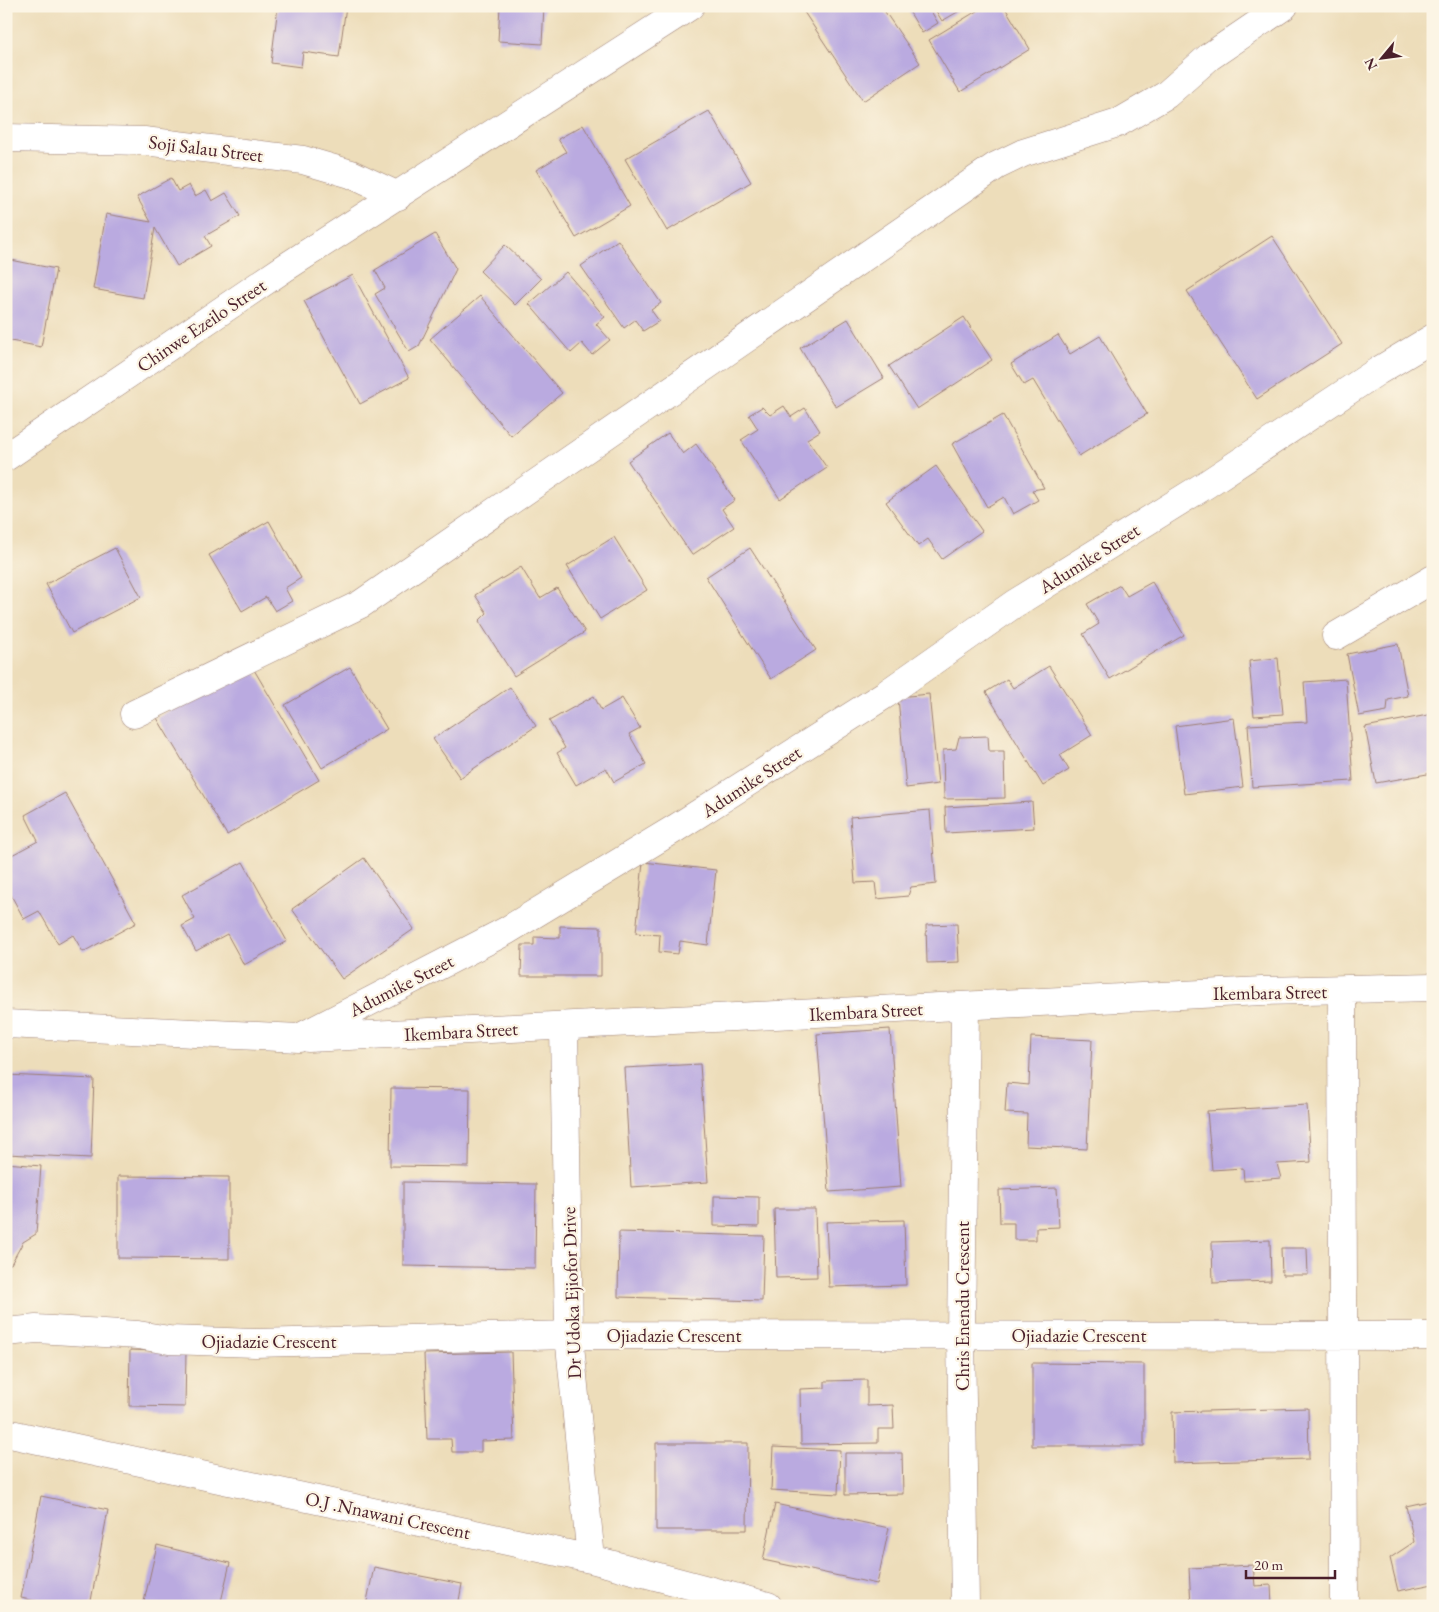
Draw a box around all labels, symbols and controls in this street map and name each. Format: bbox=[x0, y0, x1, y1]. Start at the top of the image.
north arrow bbox=[1356, 32, 1406, 82]
text: N bbox=[1360, 54, 1381, 74]
street label: Soji Salau Street bbox=[147, 129, 265, 168]
street label: Chinwe Ezeilo Street bbox=[132, 273, 271, 378]
street label: Adumike Street bbox=[1033, 518, 1144, 600]
street label: Adumike Street bbox=[696, 740, 806, 824]
street label: Adumike Street bbox=[344, 948, 458, 1023]
street label: Ikembara Street bbox=[1213, 979, 1327, 1006]
street label: Ikembara Street bbox=[808, 996, 924, 1027]
street label: Ikembara Street bbox=[403, 1016, 519, 1047]
street label: Dr Udoka Ejiofor Drive bbox=[556, 1206, 587, 1380]
street label: Chris Enendu Crescent bbox=[950, 1221, 975, 1391]
street label: Ojiadazie Crescent bbox=[606, 1323, 742, 1348]
street label: Ojiadazie Crescent bbox=[1011, 1323, 1147, 1348]
street label: Ojiadazie Crescent bbox=[201, 1329, 337, 1354]
street label: O.J .Nnawani Crescent bbox=[303, 1486, 473, 1545]
scale bar bbox=[1246, 1547, 1335, 1579]
text: 20 m bbox=[1254, 1555, 1283, 1574]

